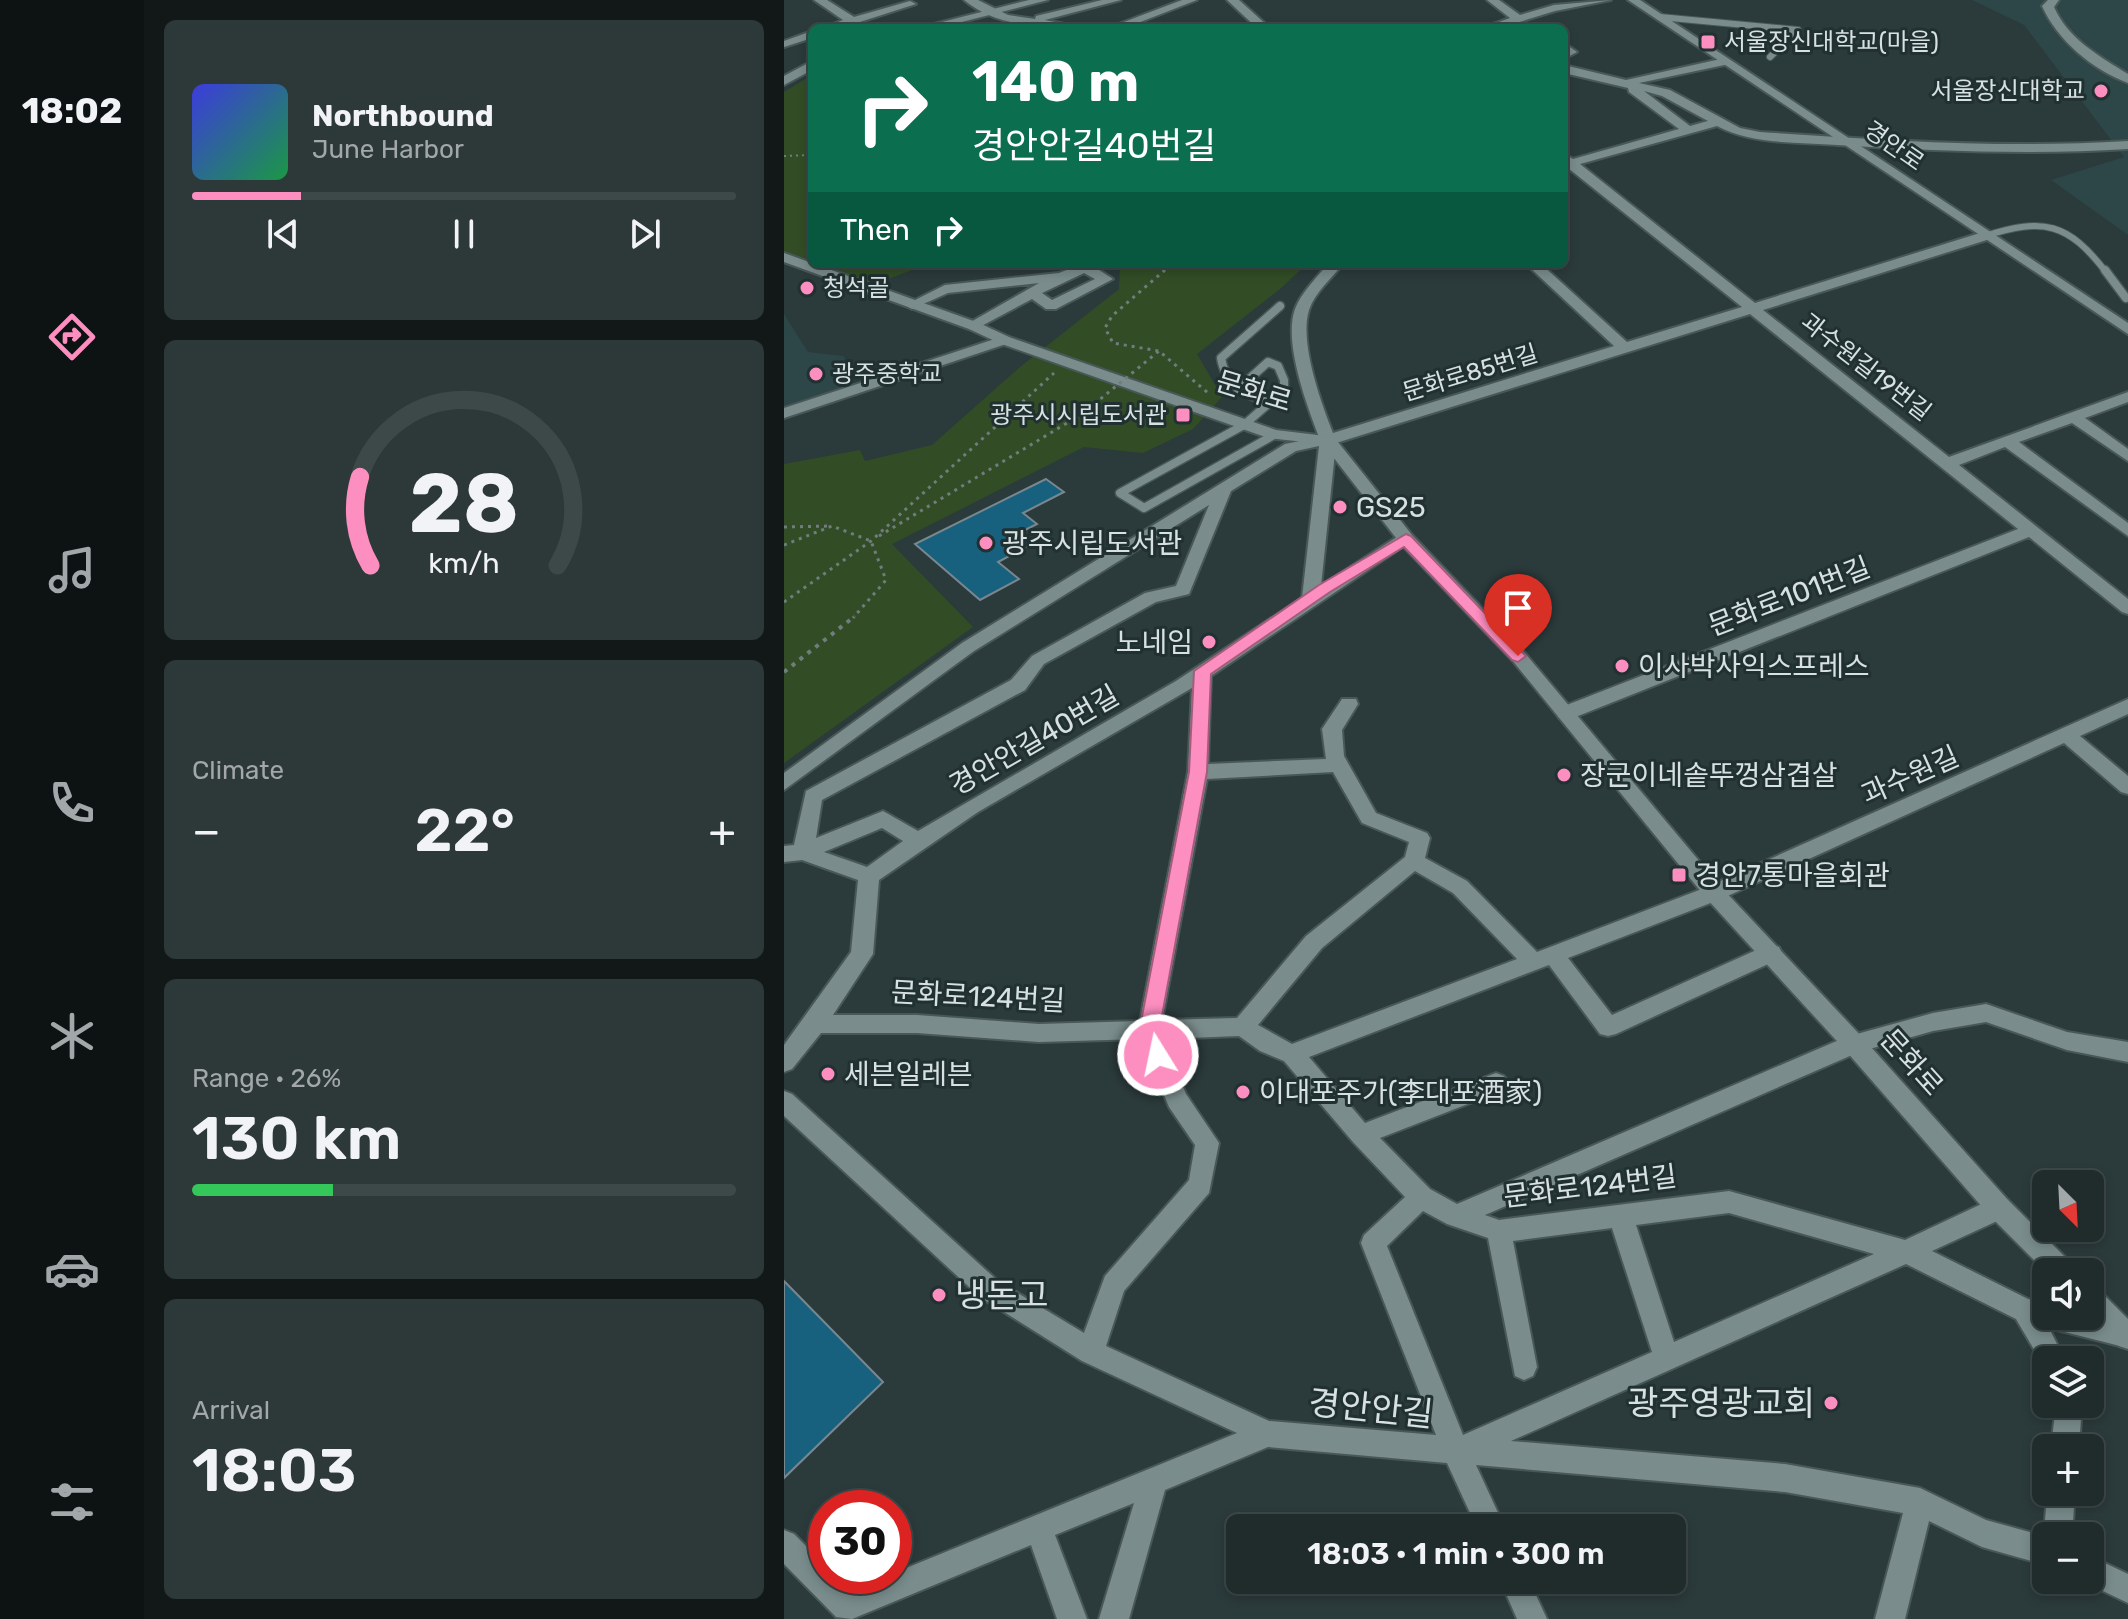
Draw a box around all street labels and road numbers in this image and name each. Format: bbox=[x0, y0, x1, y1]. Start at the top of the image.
street label: 경안로 bbox=[1859, 116, 1929, 176]
street label: 과수원길19번길 bbox=[1796, 308, 1936, 426]
street label: 문화로85번길 bbox=[1399, 339, 1541, 407]
street label: 문화로 bbox=[1212, 364, 1296, 419]
street label: 문화로101번길 bbox=[1704, 551, 1875, 642]
street label: 경안안길40번길 bbox=[944, 679, 1125, 802]
street label: 과수원길 bbox=[1856, 739, 1964, 811]
street label: 문화로124번길 bbox=[890, 975, 1066, 1018]
street label: 문화로 bbox=[1874, 1023, 1950, 1102]
street label: 문화로124번길 bbox=[1502, 1159, 1679, 1213]
street label: 경안안길 bbox=[1307, 1382, 1435, 1435]

